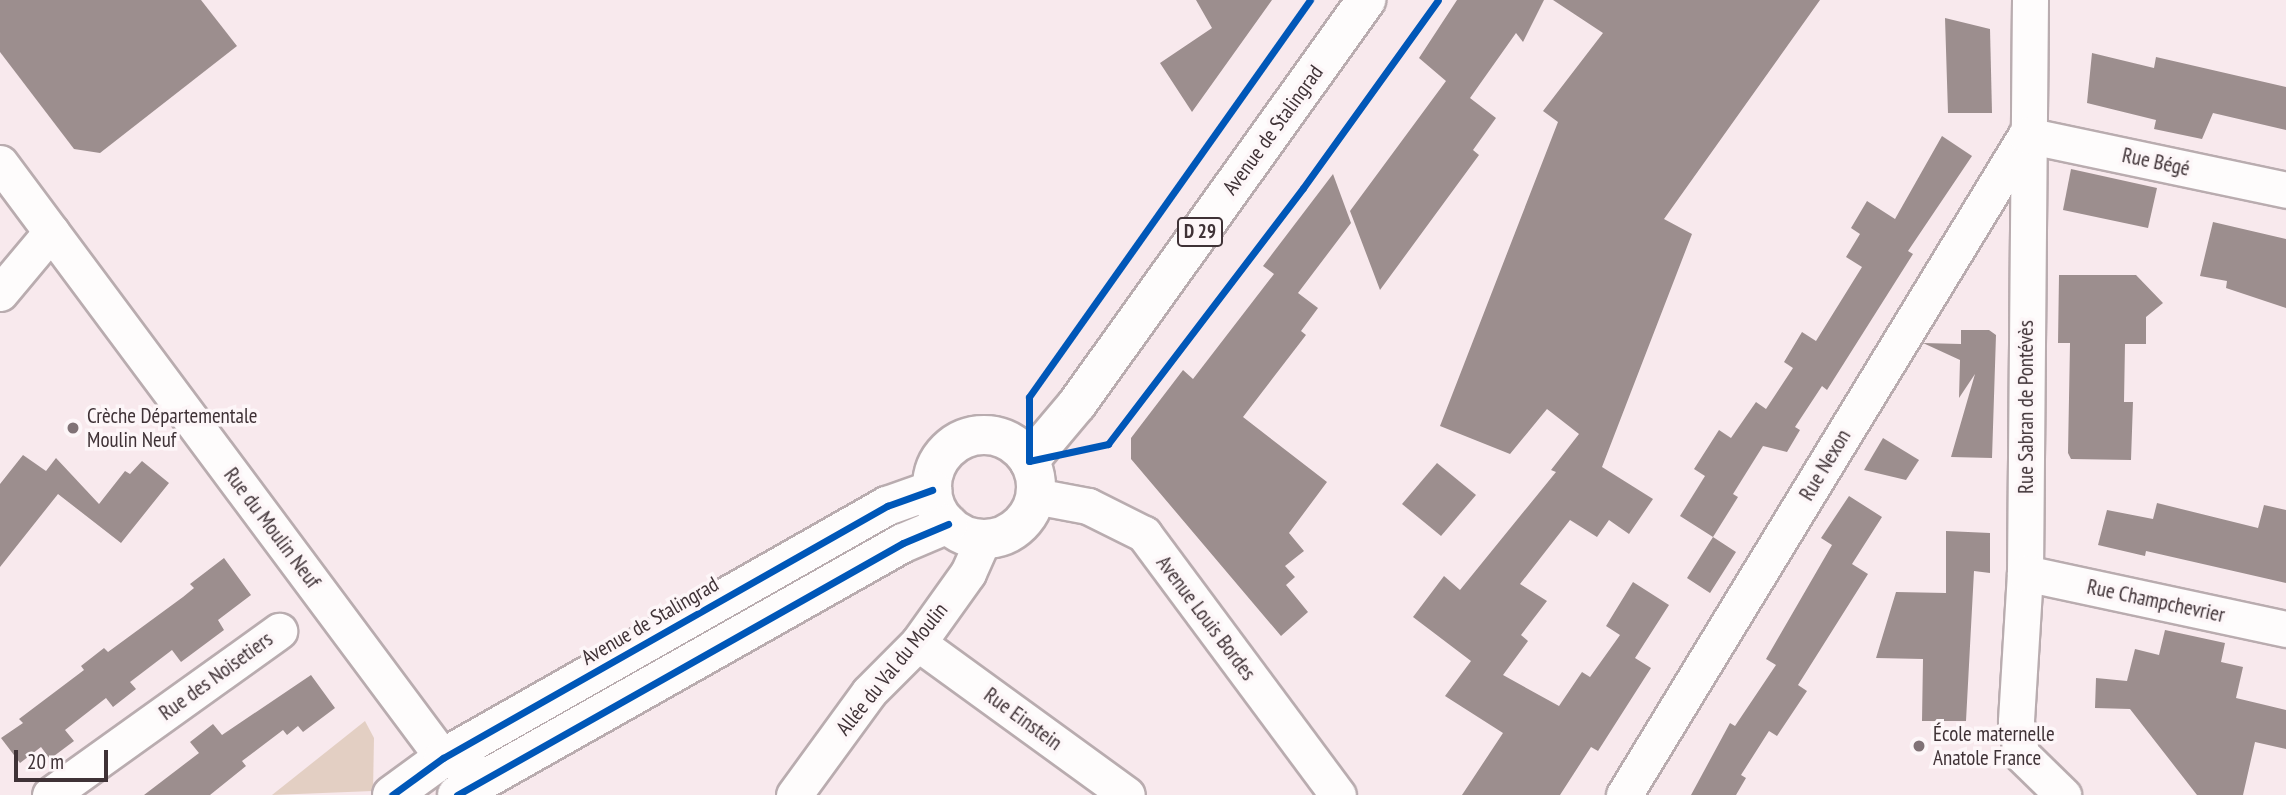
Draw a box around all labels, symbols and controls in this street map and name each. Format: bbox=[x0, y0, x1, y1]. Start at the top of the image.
street label: Avenue de Stalingrad bbox=[1218, 60, 1328, 200]
street label: Rue Bégé bbox=[2120, 143, 2192, 181]
road number: D 29 bbox=[1176, 216, 1224, 248]
street label: Rue Sabran de Pontévès bbox=[2013, 320, 2039, 494]
place label: Crèche Départementale Moulin Neuf bbox=[87, 403, 258, 453]
marker: Crèche Départementale Moulin Neuf bbox=[65, 420, 81, 436]
street label: Rue Nexon bbox=[1794, 425, 1856, 505]
street label: Rue du Moulin Neuf bbox=[219, 463, 325, 593]
street label: Avenue Louis Bordes bbox=[1151, 551, 1261, 685]
street label: Avenue de Stalingrad bbox=[577, 572, 723, 670]
street label: Rue Champchevrier bbox=[2085, 574, 2227, 628]
street label: Allée du Val du Moulin bbox=[831, 598, 953, 740]
street label: Rue des Noisetiers bbox=[154, 626, 278, 726]
street label: Rue Einstein bbox=[979, 682, 1067, 756]
place label: École maternelle Anatole France bbox=[1933, 721, 2055, 771]
scale bar bbox=[18, 736, 112, 780]
marker: École maternelle Anatole France bbox=[1911, 738, 1927, 754]
text: 20 m bbox=[27, 748, 64, 775]

